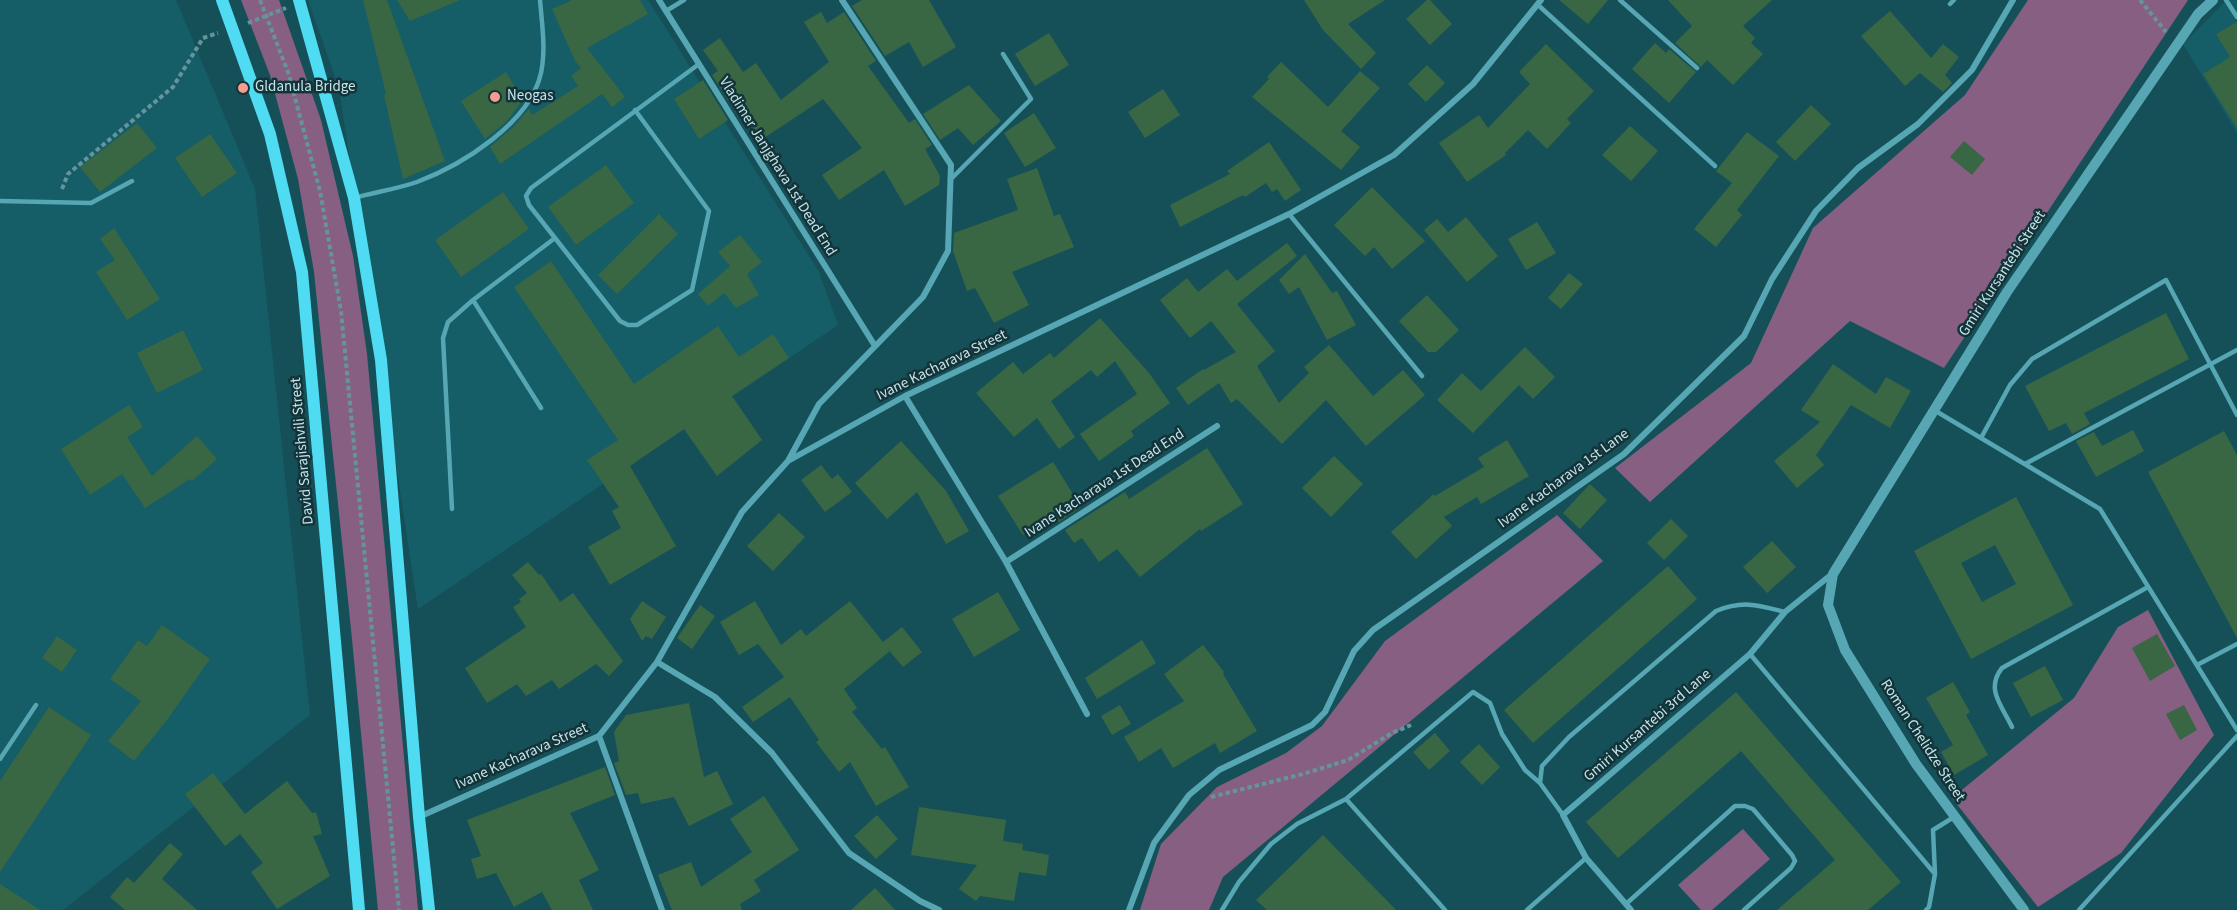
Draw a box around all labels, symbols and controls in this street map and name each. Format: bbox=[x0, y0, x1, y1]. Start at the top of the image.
street label: Vladimer Janjghava 1st Dead End bbox=[714, 74, 840, 260]
place label: Gldanula Bridge bbox=[255, 79, 356, 97]
marker: Gldanula Bridge bbox=[236, 81, 250, 95]
place label: Neogas bbox=[507, 88, 553, 106]
marker: Neogas bbox=[488, 90, 502, 104]
street label: Gmiri Kursantebi Street bbox=[1956, 208, 2050, 340]
street label: Ivane Kacharava Street bbox=[874, 327, 1010, 405]
street label: David Sarajishvili Street bbox=[288, 377, 318, 525]
street label: Ivane Kacharava 1st Lane bbox=[1495, 425, 1633, 533]
street label: Ivane Kacharava 1st Dead End bbox=[1022, 426, 1188, 542]
street label: Gmiri Kursantebi 3rd Lane bbox=[1581, 666, 1715, 786]
street label: Roman Chelidze Street bbox=[1876, 677, 1968, 805]
street label: Ivane Kacharava Street bbox=[453, 720, 591, 794]

